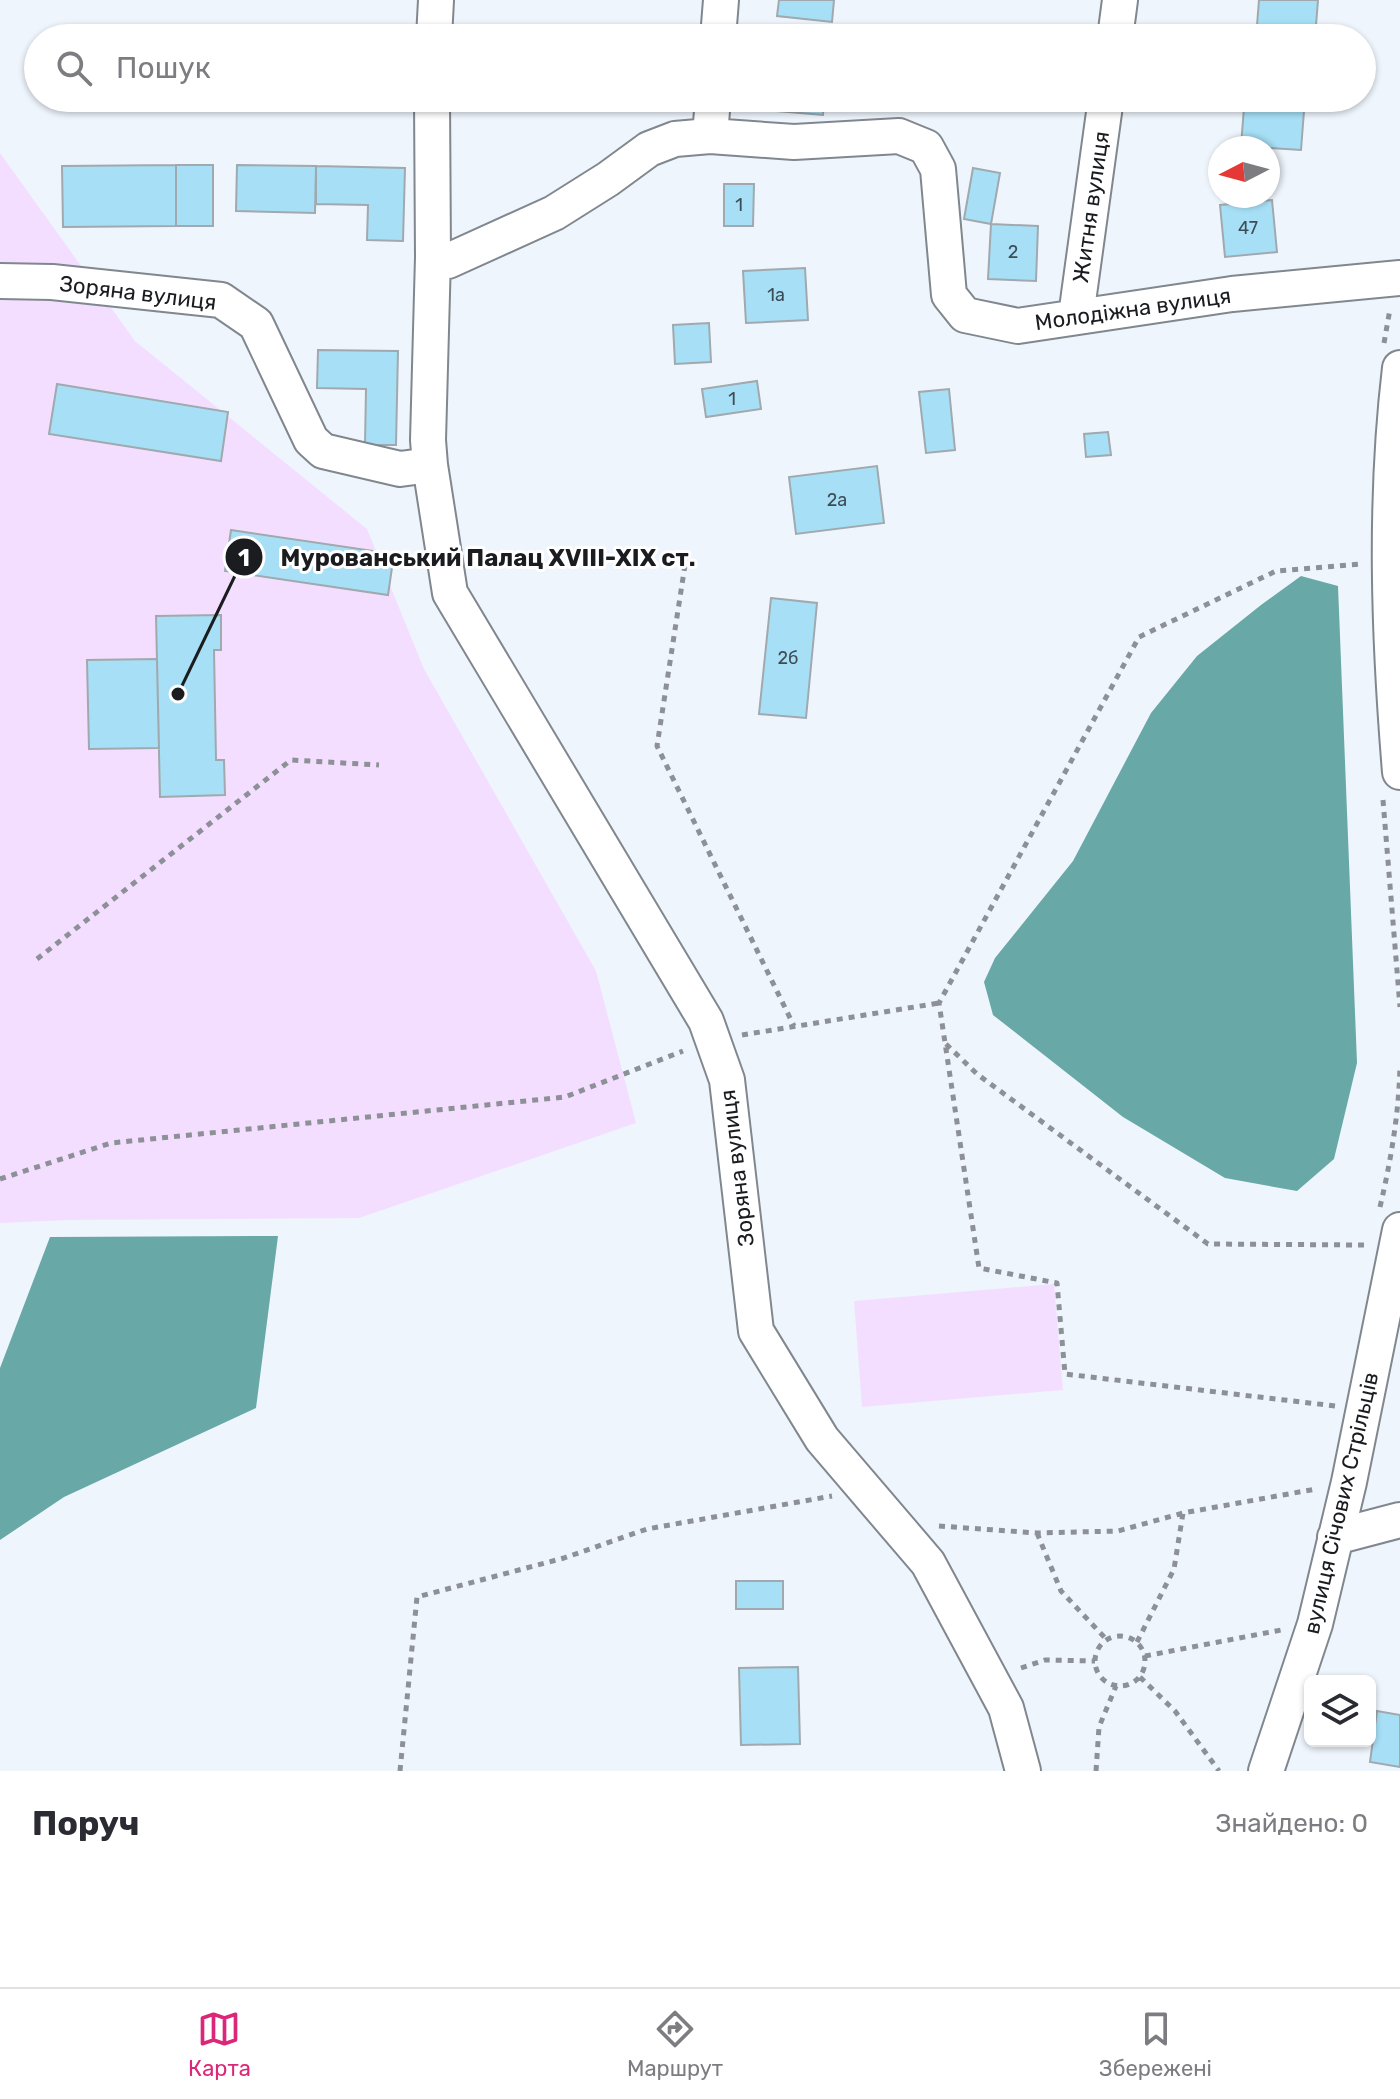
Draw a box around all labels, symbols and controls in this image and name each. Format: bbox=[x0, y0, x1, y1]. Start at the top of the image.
search box bbox=[24, 24, 1376, 112]
icon: search bbox=[52, 46, 96, 90]
text: Пошук bbox=[116, 50, 211, 86]
street label: Житня вулиця bbox=[1067, 130, 1115, 284]
north arrow bbox=[1208, 136, 1280, 208]
house number: 1 bbox=[735, 194, 743, 216]
house number: 47 bbox=[1238, 217, 1258, 239]
house number: 2 bbox=[1008, 241, 1018, 263]
street label: Зоряна вулиця bbox=[58, 270, 218, 316]
street label: Молодіжна вулиця bbox=[1033, 282, 1233, 336]
house number: 1а bbox=[767, 284, 785, 306]
house number: 1 bbox=[728, 388, 736, 410]
house number: 2а bbox=[827, 489, 847, 511]
callout: Мурованський Палац XVIII-XIX ст. bbox=[224, 533, 711, 581]
text: 1 bbox=[238, 544, 250, 572]
text: Мурованський Палац XVIII-XIX ст. bbox=[281, 544, 695, 572]
house number: 2б bbox=[777, 647, 799, 669]
street label: Зоряна вулиця bbox=[714, 1088, 760, 1248]
street label: вулиця Січових Стрільців bbox=[1298, 1369, 1384, 1637]
map controls bbox=[1304, 1675, 1376, 1747]
button: layers bbox=[1304, 1675, 1376, 1747]
text: Поруч bbox=[32, 1803, 140, 1844]
text: Знайдено: 0 bbox=[1215, 1808, 1368, 1839]
tab: Карта bbox=[188, 2007, 251, 2082]
tab: Маршрут bbox=[627, 2007, 723, 2082]
tab: Збережені bbox=[1099, 2007, 1212, 2082]

